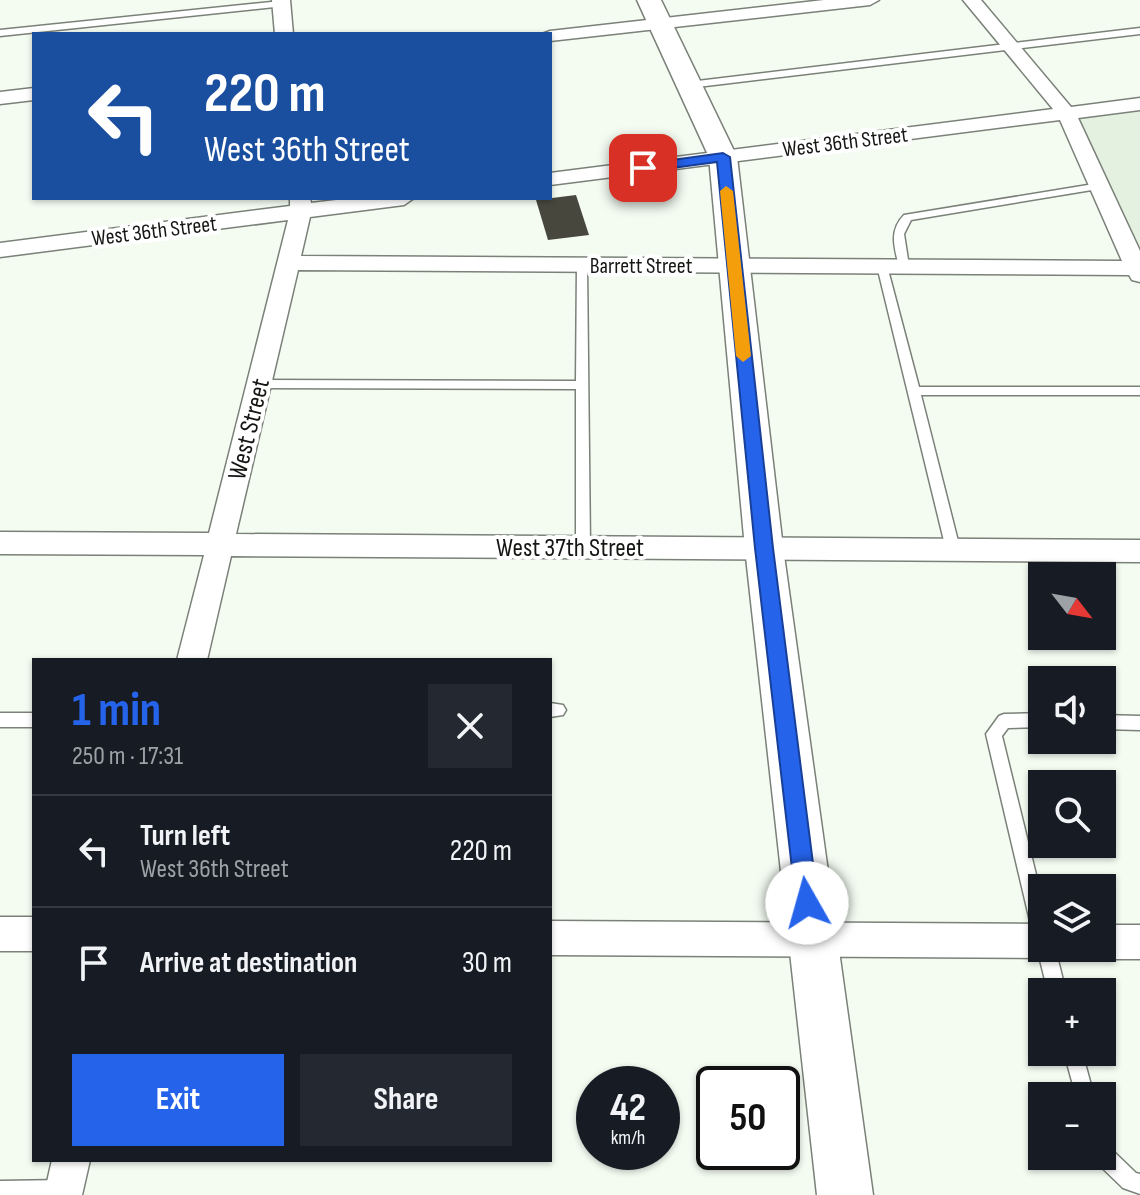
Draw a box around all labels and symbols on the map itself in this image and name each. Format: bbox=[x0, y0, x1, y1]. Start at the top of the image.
street label: West 36th Street bbox=[781, 121, 910, 164]
pin bbox=[609, 134, 677, 202]
street label: West 36th Street bbox=[90, 210, 219, 253]
street label: Barrett Street bbox=[590, 253, 693, 280]
street label: West Street bbox=[222, 375, 277, 483]
street label: West 37th Street bbox=[496, 533, 644, 564]
north arrow bbox=[1028, 562, 1116, 650]
position arrow bbox=[765, 861, 849, 945]
speed limit sign: 50 bbox=[696, 1066, 800, 1170]

